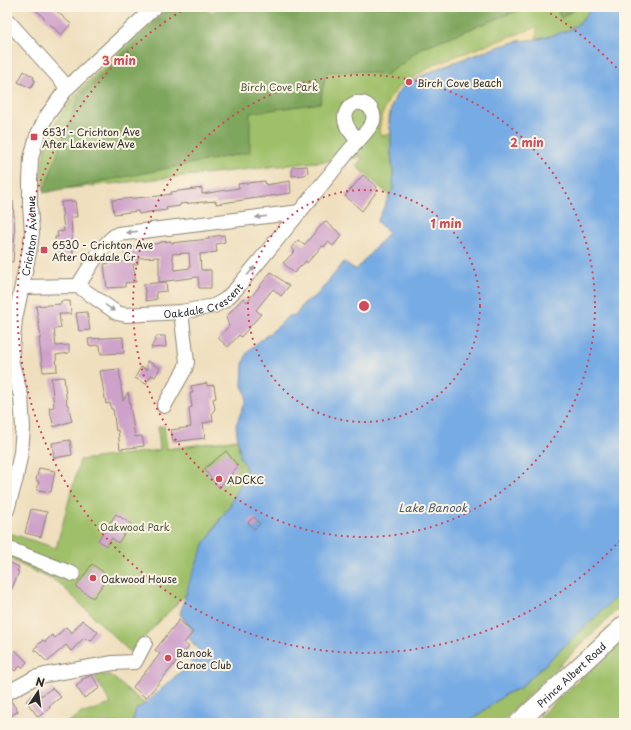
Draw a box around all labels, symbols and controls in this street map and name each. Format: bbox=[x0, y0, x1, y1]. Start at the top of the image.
text: 3 min bbox=[102, 51, 136, 69]
place label: Birch Cove Beach bbox=[417, 75, 502, 90]
marker: Birch Cove Beach bbox=[404, 77, 414, 87]
park label: Birch Cove Park bbox=[240, 79, 318, 94]
place label: 6531 - Crichton Ave After Lakeview Ave bbox=[42, 124, 140, 151]
marker: 6531 - Crichton Ave After Lakeview Ave bbox=[29, 132, 39, 142]
text: 2 min bbox=[510, 133, 544, 151]
street label: Crichton Avenue bbox=[17, 195, 40, 277]
one-way arrow bbox=[255, 213, 268, 220]
text: 1 min bbox=[430, 214, 462, 232]
one-way arrow bbox=[126, 229, 138, 235]
place label: 6530 - Crichton Ave After Oakdale Cr bbox=[52, 237, 153, 264]
marker: 6530 - Crichton Ave After Oakdale Cr bbox=[39, 245, 49, 255]
one-way arrow bbox=[246, 266, 255, 277]
street label: Oakdale Crescent bbox=[163, 279, 246, 320]
centre of rings bbox=[357, 299, 371, 313]
one-way arrow bbox=[105, 304, 115, 312]
place label: ADCKC bbox=[227, 472, 265, 487]
marker: ADCKC bbox=[214, 474, 224, 484]
water label: Lake Banook bbox=[399, 499, 468, 516]
park label: Oakwood Park bbox=[100, 519, 170, 534]
place label: Oakwood House bbox=[101, 571, 178, 586]
marker: Oakwood House bbox=[88, 573, 98, 583]
street label: Prince Albert Road bbox=[533, 638, 609, 710]
place label: Banook Canoe Club bbox=[176, 645, 231, 672]
marker: Banook Canoe Club bbox=[163, 653, 173, 663]
north arrow bbox=[18, 672, 58, 712]
text: N bbox=[34, 673, 47, 691]

